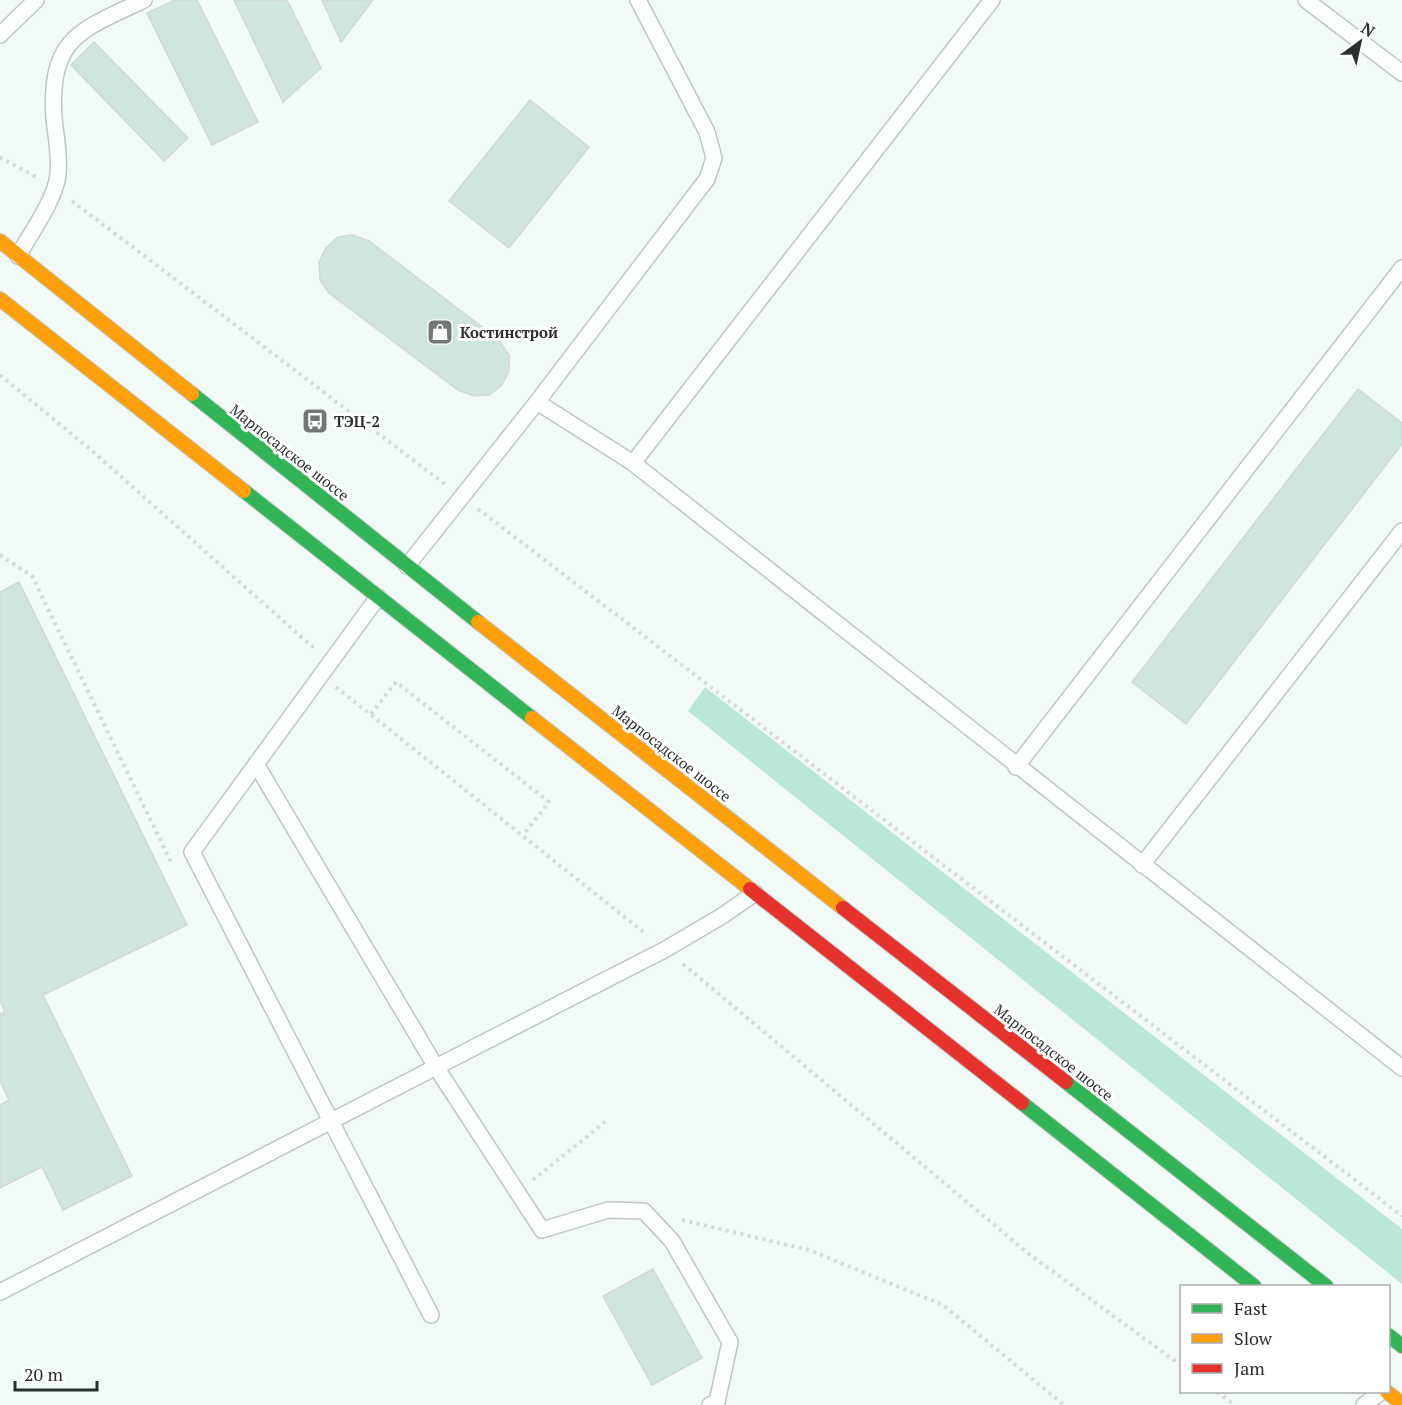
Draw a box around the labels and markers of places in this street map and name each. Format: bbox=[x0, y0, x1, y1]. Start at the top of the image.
shop icon: Костинстрой bbox=[425, 317, 455, 347]
place label: Костинстрой bbox=[460, 322, 558, 342]
bus stop icon: ТЭЦ-2 bbox=[300, 406, 330, 436]
place label: ТЭЦ-2 bbox=[334, 411, 380, 431]

